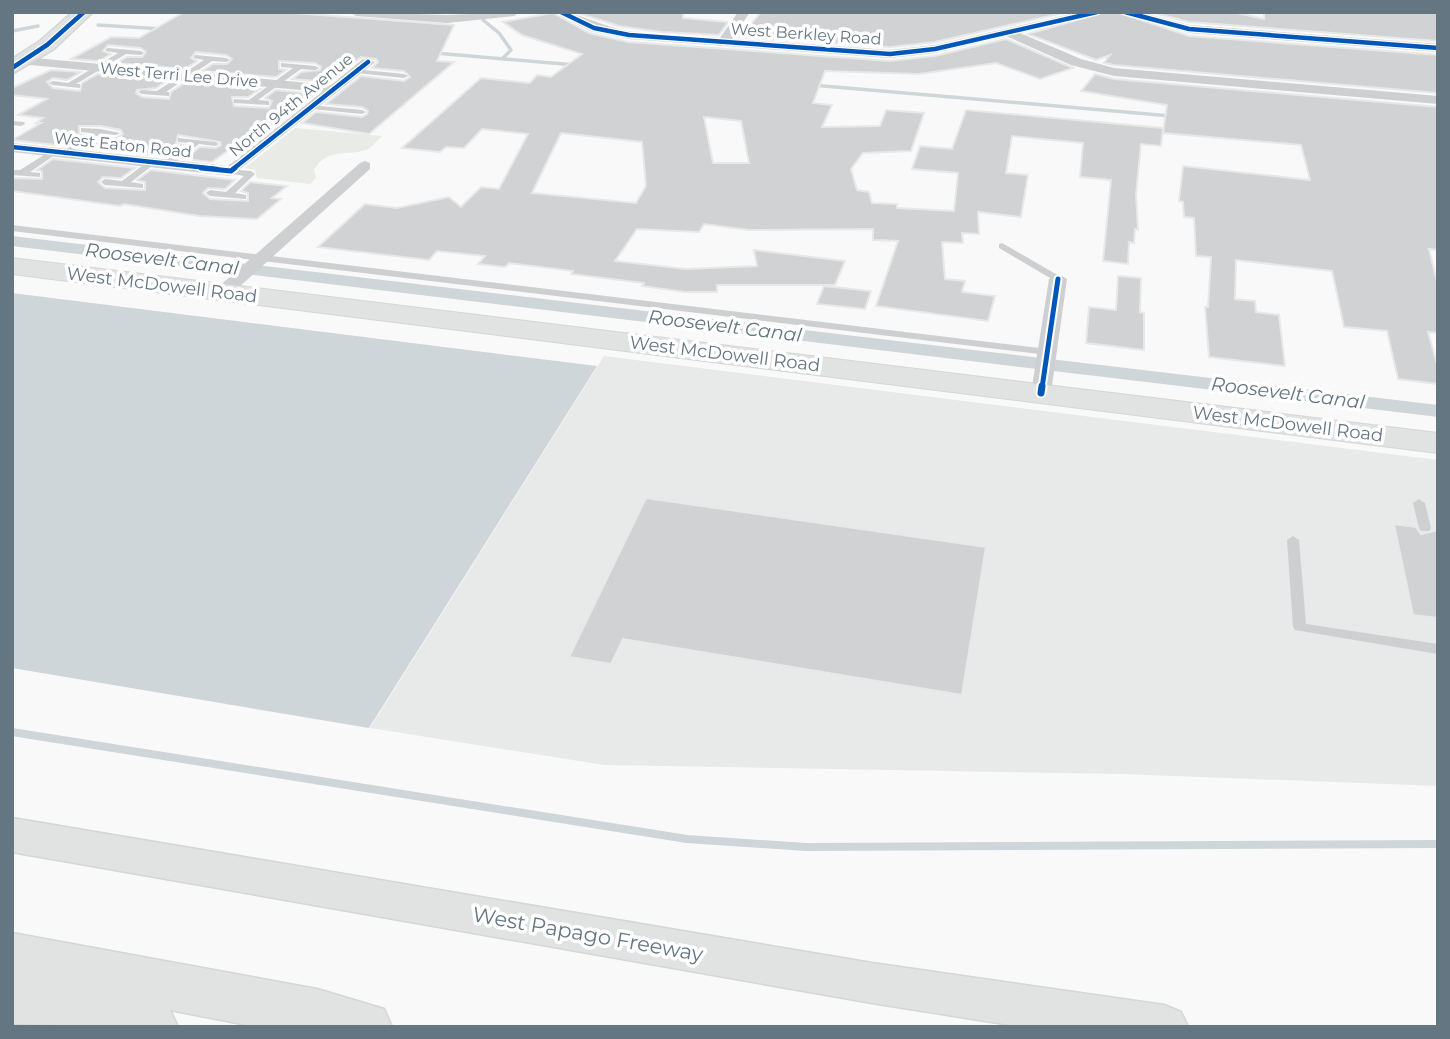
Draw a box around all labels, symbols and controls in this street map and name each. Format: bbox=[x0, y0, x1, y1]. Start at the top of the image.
street label: West Berkley Road bbox=[730, 19, 882, 49]
street label: North 94th Avenue bbox=[225, 49, 357, 161]
street label: West Terri Lee Drive bbox=[99, 59, 259, 91]
street label: West Eaton Road bbox=[53, 128, 193, 162]
water label: Roosevelt Canal bbox=[84, 238, 241, 280]
street label: West McDowell Road bbox=[65, 262, 259, 308]
water label: Roosevelt Canal bbox=[647, 305, 804, 347]
street label: West McDowell Road bbox=[628, 331, 822, 377]
water label: Roosevelt Canal bbox=[1210, 372, 1367, 414]
street label: West McDowell Road bbox=[1191, 401, 1385, 447]
street label: West Papago Freeway bbox=[471, 901, 706, 967]

